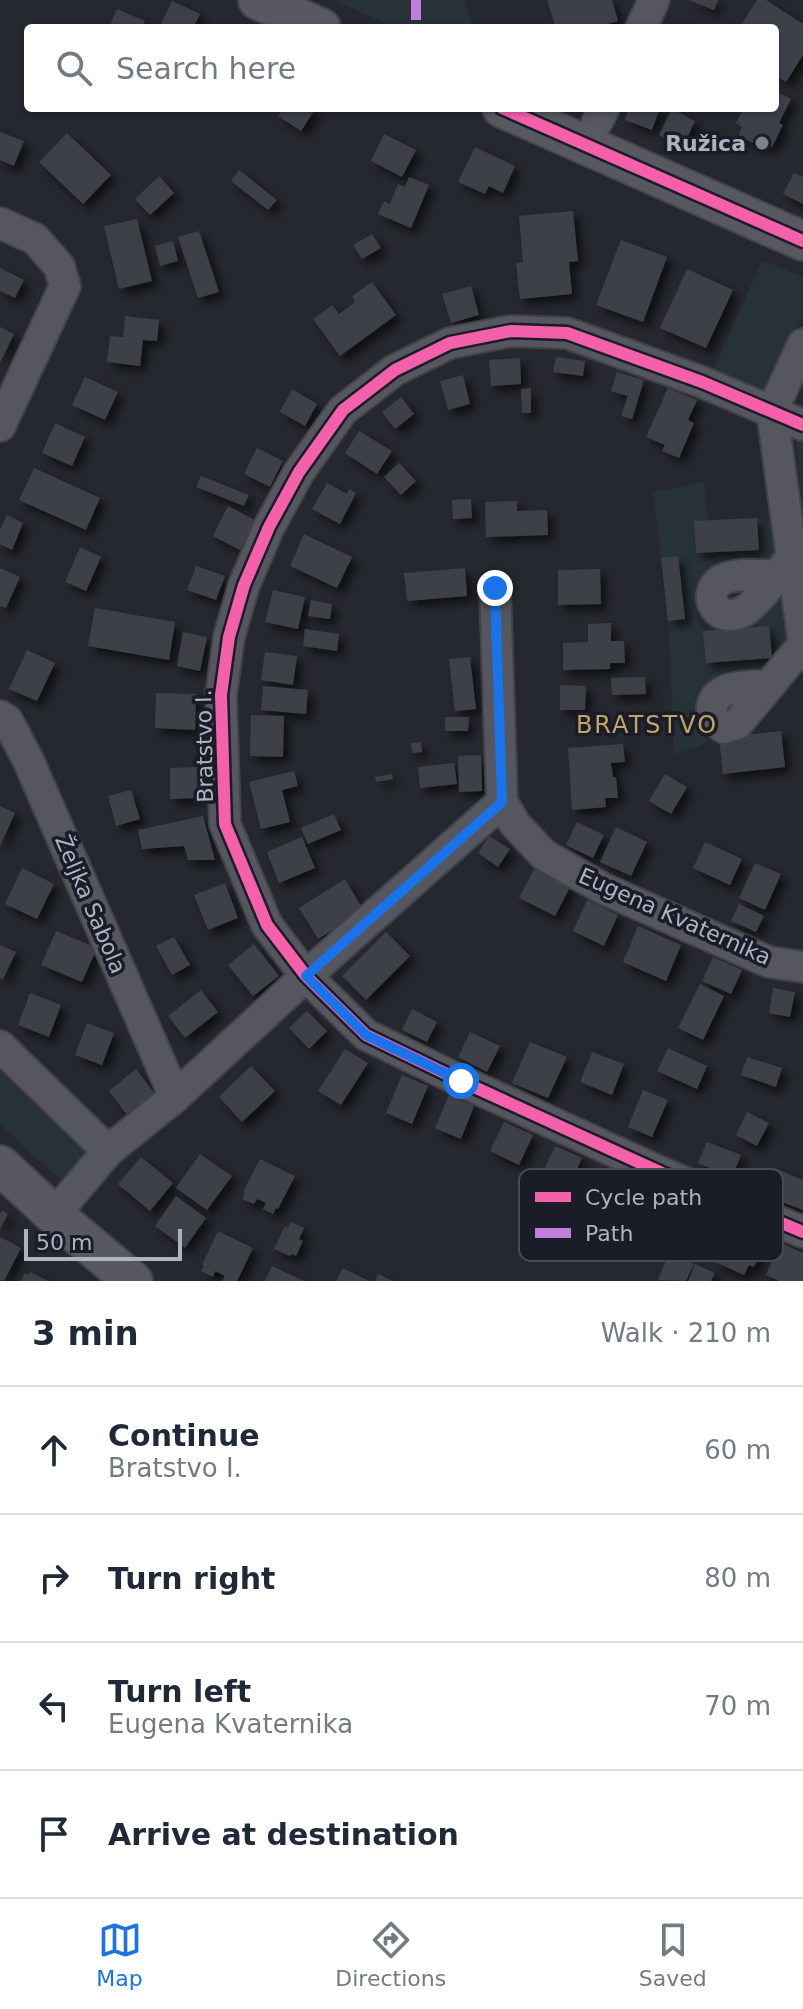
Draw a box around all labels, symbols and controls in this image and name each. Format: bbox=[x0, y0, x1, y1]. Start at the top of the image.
search box bbox=[24, 24, 779, 112]
icon: search bbox=[52, 46, 96, 90]
text: Search here bbox=[116, 51, 296, 86]
place label: Ružica bbox=[665, 131, 746, 156]
marker: Ružica bbox=[753, 134, 771, 152]
route end bbox=[477, 570, 513, 606]
street label: Bratstvo I. bbox=[191, 689, 218, 803]
district label: BRATSTVO bbox=[576, 711, 718, 739]
street label: Željka Sabola bbox=[50, 831, 131, 977]
street label: Eugena Kvaternika bbox=[575, 863, 775, 970]
route start bbox=[443, 1063, 479, 1099]
legend bbox=[519, 1169, 783, 1261]
text: Cycle path bbox=[585, 1185, 702, 1210]
text: Path bbox=[585, 1221, 633, 1246]
scale bar bbox=[24, 1225, 182, 1261]
text: 50 m bbox=[36, 1230, 92, 1255]
text: 3 min bbox=[32, 1313, 139, 1353]
text: Walk · 210 m bbox=[601, 1318, 771, 1348]
text: Continue bbox=[108, 1418, 260, 1453]
icon: ahead bbox=[32, 1428, 76, 1472]
text: 60 m bbox=[704, 1435, 771, 1465]
text: Bratstvo I. bbox=[108, 1453, 242, 1483]
icon: right bbox=[32, 1556, 76, 1600]
text: Turn right bbox=[108, 1561, 275, 1596]
text: 80 m bbox=[704, 1563, 771, 1593]
text: Turn left bbox=[108, 1674, 251, 1709]
icon: left bbox=[32, 1684, 76, 1728]
text: 70 m bbox=[704, 1691, 771, 1721]
text: Eugena Kvaternika bbox=[108, 1709, 353, 1739]
icon: arrive bbox=[32, 1812, 76, 1856]
text: Arrive at destination bbox=[108, 1817, 459, 1852]
tab: Map bbox=[96, 1918, 143, 1991]
tab: Directions bbox=[335, 1918, 446, 1991]
tab: Saved bbox=[639, 1918, 707, 1991]

